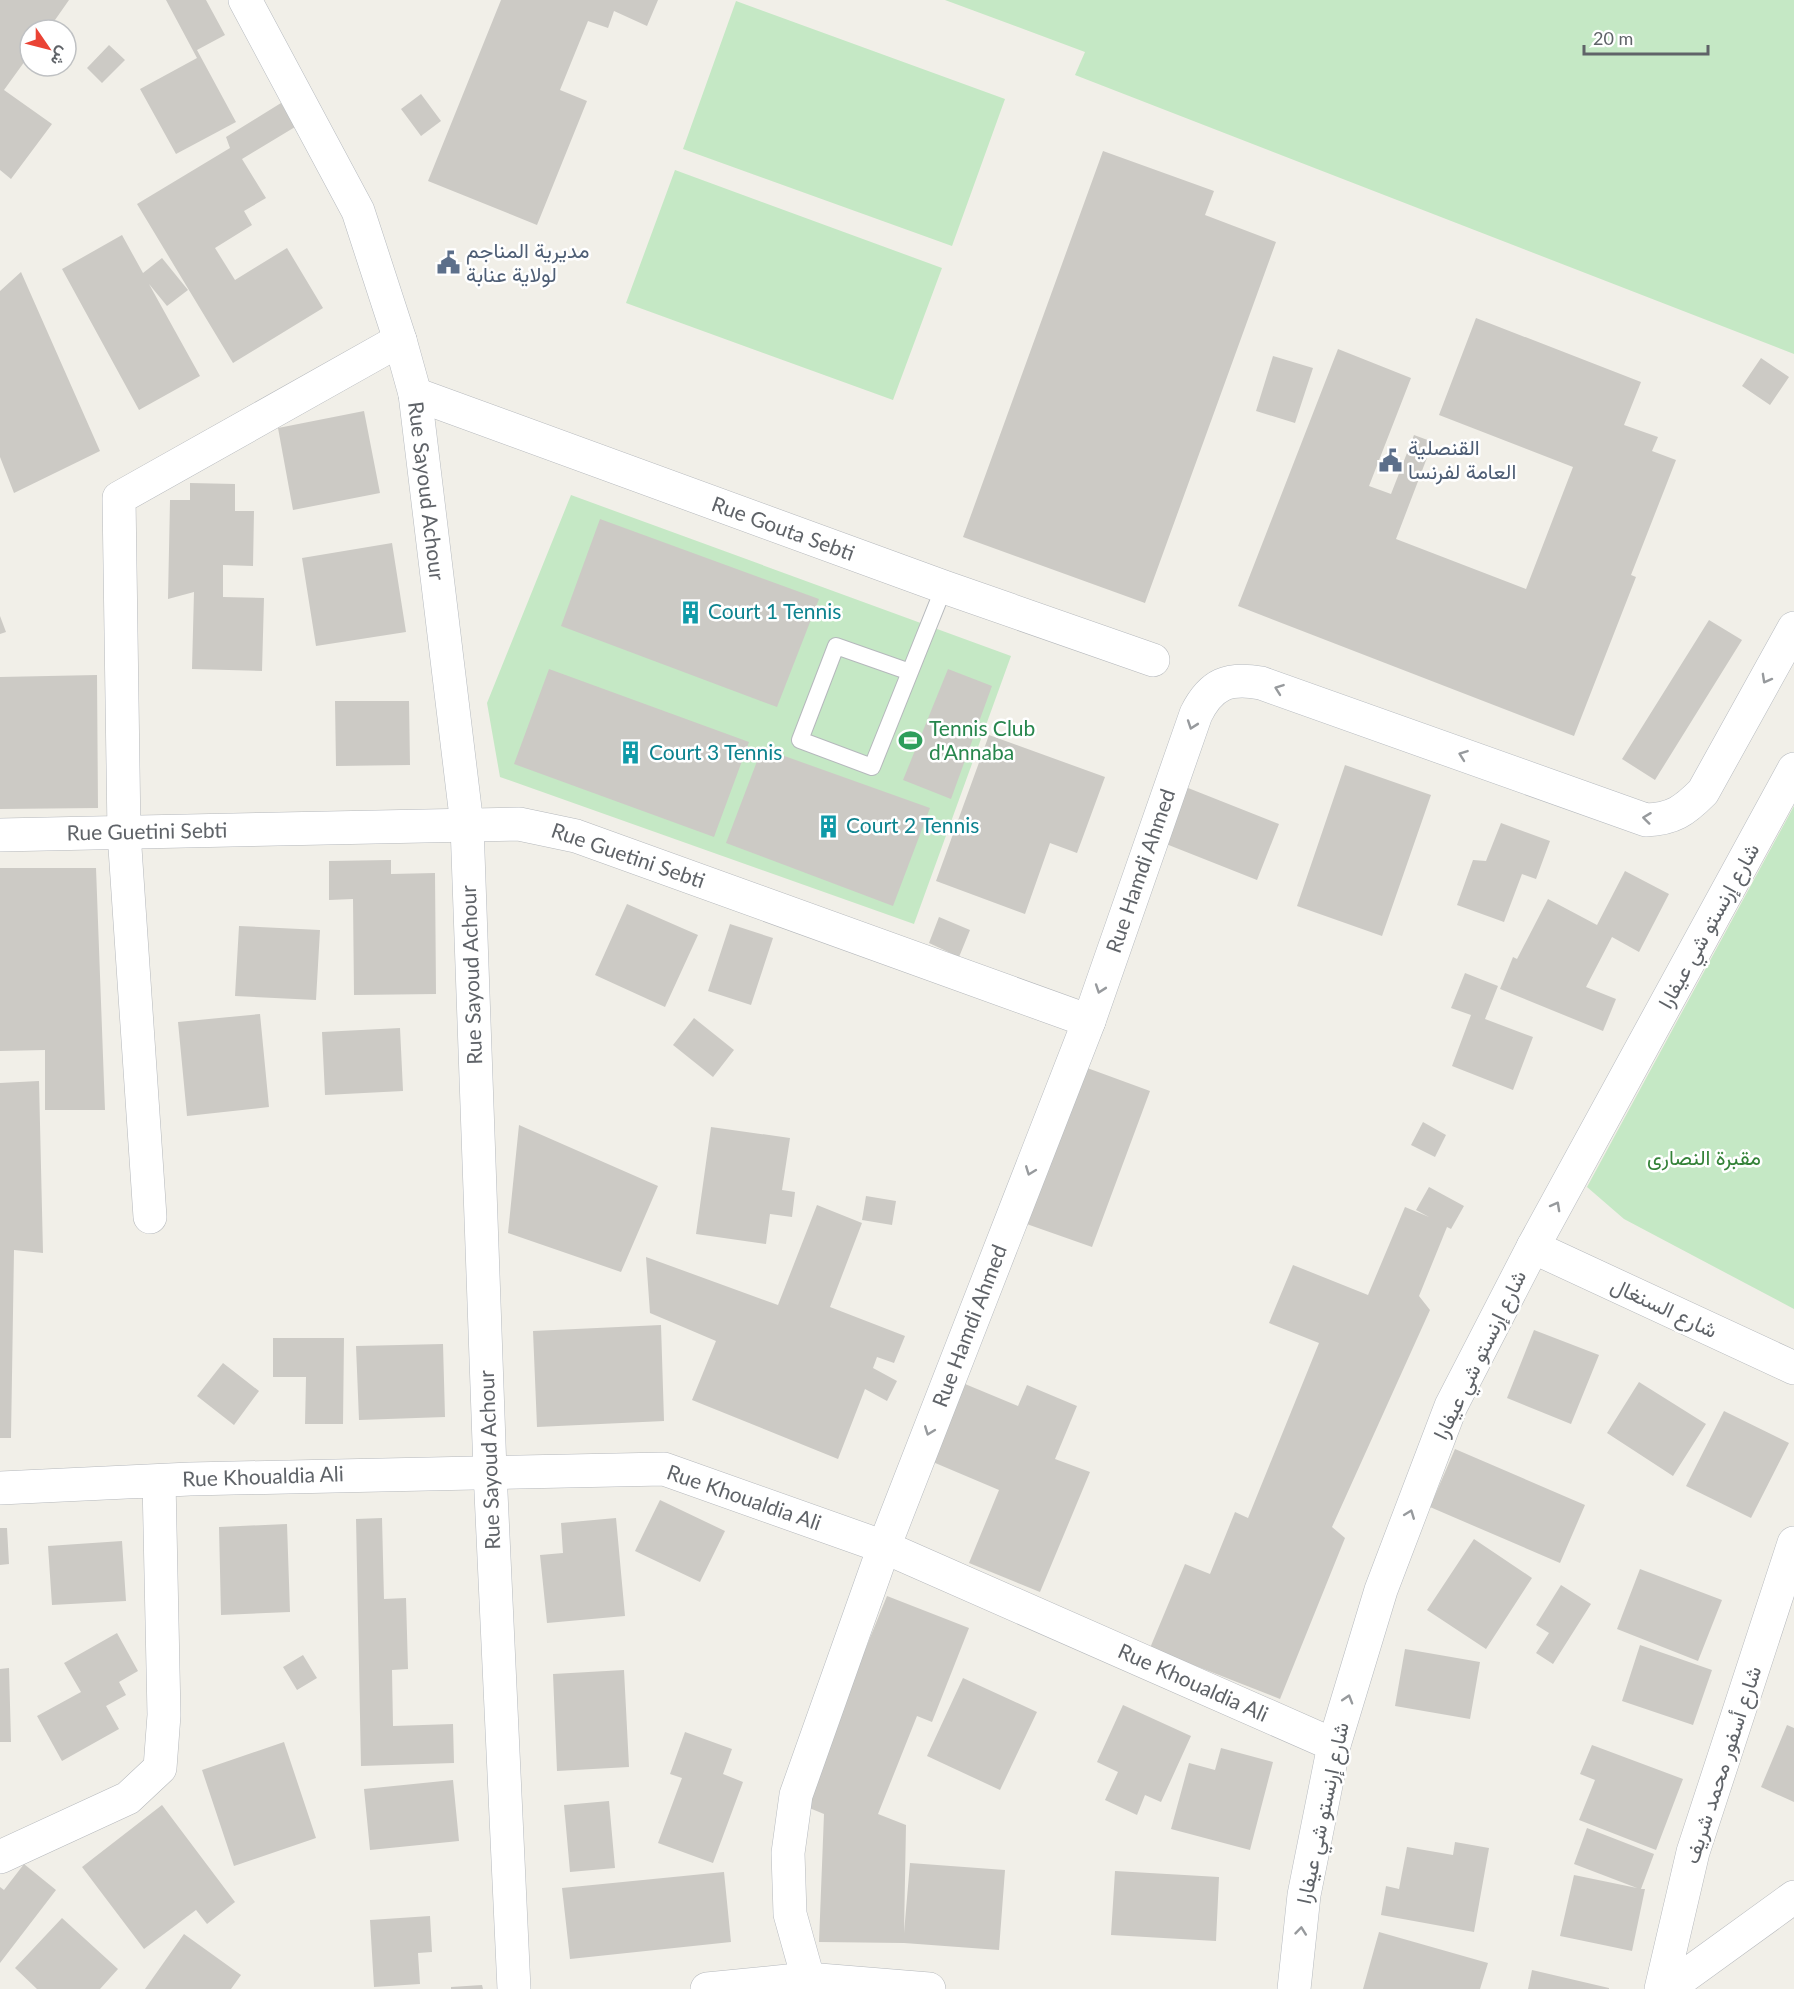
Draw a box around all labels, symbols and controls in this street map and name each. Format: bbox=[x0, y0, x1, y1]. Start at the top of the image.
north arrow bbox=[18, 18, 78, 78]
scale bar bbox=[1584, 18, 1708, 56]
text: 20 m bbox=[1593, 27, 1633, 49]
text: ش bbox=[47, 43, 74, 70]
place label: مديرية المناجم لولاية عنابة bbox=[466, 237, 589, 288]
public building icon: مديرية المناجم لولاية عنابة bbox=[435, 250, 461, 276]
street label: Rue Sayoud Achour bbox=[404, 400, 451, 582]
place label: القنصلية العامة لفرنسا bbox=[1408, 434, 1516, 485]
public building icon: القنصلية العامة لفرنسا bbox=[1377, 447, 1403, 473]
street label: Rue Gouta Sebti bbox=[709, 490, 858, 565]
place label: Court 1 Tennis bbox=[708, 598, 841, 623]
building icon: Court 1 Tennis bbox=[677, 599, 703, 625]
one-way arrow bbox=[1762, 673, 1773, 683]
one-way arrow bbox=[1275, 684, 1285, 697]
place label: Tennis Club d'Annaba bbox=[929, 715, 1035, 764]
one-way arrow bbox=[1186, 719, 1199, 730]
sports icon: Tennis Club d'Annaba bbox=[898, 728, 924, 754]
place label: Court 3 Tennis bbox=[649, 739, 782, 764]
building icon: Court 3 Tennis bbox=[618, 740, 644, 766]
one-way arrow bbox=[1458, 750, 1469, 762]
street label: Rue Hamdi Ahmed bbox=[1100, 785, 1179, 956]
place label: Court 2 Tennis bbox=[846, 812, 979, 837]
building icon: Court 2 Tennis bbox=[815, 813, 841, 839]
one-way arrow bbox=[1642, 813, 1652, 825]
street label: Rue Guetini Sebti bbox=[66, 817, 228, 844]
street label: Rue Guetini Sebti bbox=[548, 817, 709, 893]
street label: شارع إرنستو شي عيفارا bbox=[1652, 838, 1769, 1015]
street label: Rue Sayoud Achour bbox=[455, 884, 486, 1065]
one-way arrow bbox=[1094, 983, 1107, 994]
park label: مقبرة النصارى bbox=[1647, 1144, 1761, 1171]
one-way arrow bbox=[1025, 1165, 1038, 1176]
one-way arrow bbox=[1549, 1201, 1560, 1212]
street label: Rue Hamdi Ahmed bbox=[926, 1241, 1011, 1410]
street label: شارع إرنستو شي عيفارا bbox=[1427, 1266, 1536, 1446]
street label: شارع السنغال bbox=[1606, 1271, 1722, 1345]
street label: Rue Sayoud Achour bbox=[473, 1369, 504, 1550]
one-way arrow bbox=[924, 1425, 937, 1436]
street label: Rue Khoualdia Ali bbox=[664, 1458, 825, 1535]
street label: Rue Khoualdia Ali bbox=[182, 1460, 344, 1491]
one-way arrow bbox=[1403, 1509, 1415, 1520]
street label: Rue Khoualdia Ali bbox=[1115, 1637, 1273, 1726]
street label: شارع أسفور محمد شريف bbox=[1678, 1663, 1768, 1867]
one-way arrow bbox=[1341, 1694, 1353, 1705]
street label: شارع إرنستو شي عيفارا bbox=[1290, 1720, 1359, 1907]
one-way arrow bbox=[1294, 1926, 1306, 1935]

